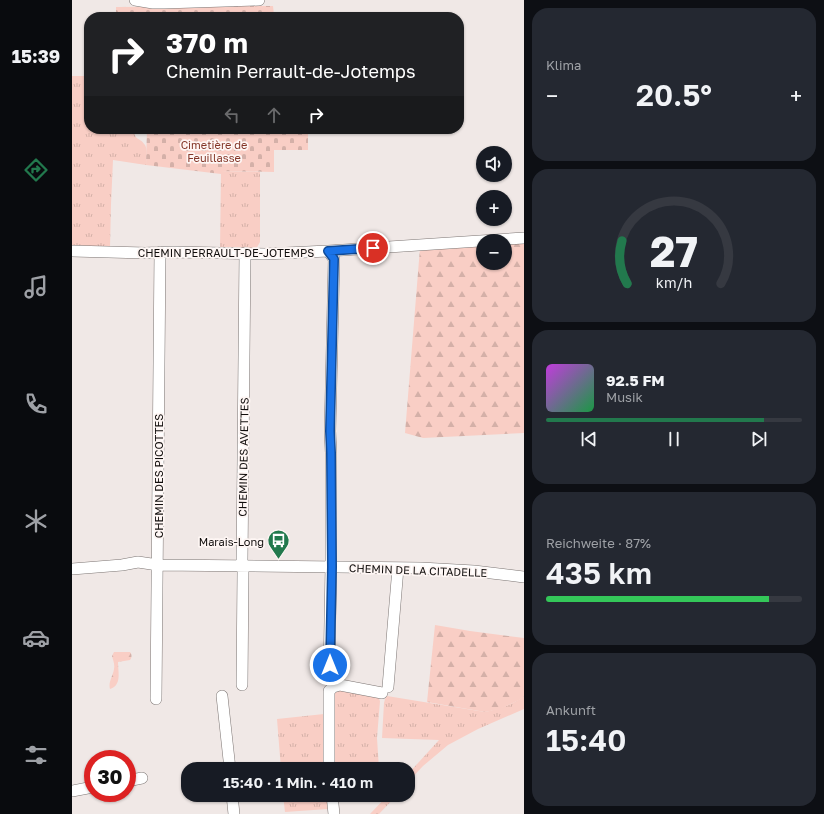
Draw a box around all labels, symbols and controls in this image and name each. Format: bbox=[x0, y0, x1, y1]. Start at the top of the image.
text: 370 m bbox=[166, 26, 248, 59]
icon: right bbox=[100, 28, 152, 80]
text: 15:39 bbox=[12, 45, 60, 67]
text: Klima bbox=[546, 57, 581, 73]
text: Chemin Perrault-de-Jotemps bbox=[166, 60, 415, 82]
text: 20.5° bbox=[636, 77, 712, 113]
text: − bbox=[546, 82, 558, 109]
text: + bbox=[790, 82, 802, 109]
icon: left bbox=[221, 104, 243, 126]
icon: ahead bbox=[263, 104, 285, 126]
icon: right bbox=[305, 104, 327, 126]
park label: Cimetière de Feuillasse bbox=[181, 138, 247, 164]
map controls bbox=[476, 146, 512, 270]
button: sound bbox=[476, 146, 512, 182]
icon: directions bbox=[22, 156, 50, 184]
button: + bbox=[476, 190, 512, 226]
text: 27 bbox=[650, 226, 698, 276]
pin bbox=[356, 231, 390, 265]
button: − bbox=[476, 234, 512, 270]
icon: arrive bbox=[362, 237, 384, 259]
street label: CHEMIN PERRAULT-DE-JOTEMPS bbox=[138, 246, 314, 259]
icon: music bbox=[22, 273, 50, 301]
text: km/h bbox=[656, 273, 692, 290]
text: 92.5 FM bbox=[606, 371, 665, 389]
text: Musik bbox=[606, 389, 643, 405]
icon: phone bbox=[22, 390, 50, 418]
street label: CHEMIN DES AVETTES bbox=[235, 397, 251, 517]
street label: CHEMIN DES PICOTTES bbox=[152, 414, 165, 538]
icon: previous bbox=[578, 428, 600, 450]
icon: pause bbox=[663, 428, 685, 450]
icon: next bbox=[748, 428, 770, 450]
icon: climate bbox=[22, 507, 50, 535]
bus stop icon: Marais-Long bbox=[266, 528, 292, 561]
place label: Marais-Long bbox=[199, 535, 264, 548]
text: Reichweite · 87% bbox=[546, 535, 651, 551]
text: 435 km bbox=[546, 555, 652, 591]
street label: CHEMIN DE LA CITADELLE bbox=[349, 561, 488, 579]
icon: car bbox=[22, 624, 50, 652]
position arrow bbox=[309, 644, 351, 686]
text: Ankunft bbox=[546, 702, 596, 718]
text: 15:40 bbox=[546, 722, 626, 758]
icon: filters bbox=[22, 741, 50, 769]
speed limit sign: 30 bbox=[84, 750, 136, 802]
text: 15:40 · 1 Min. · 410 m bbox=[223, 773, 373, 791]

